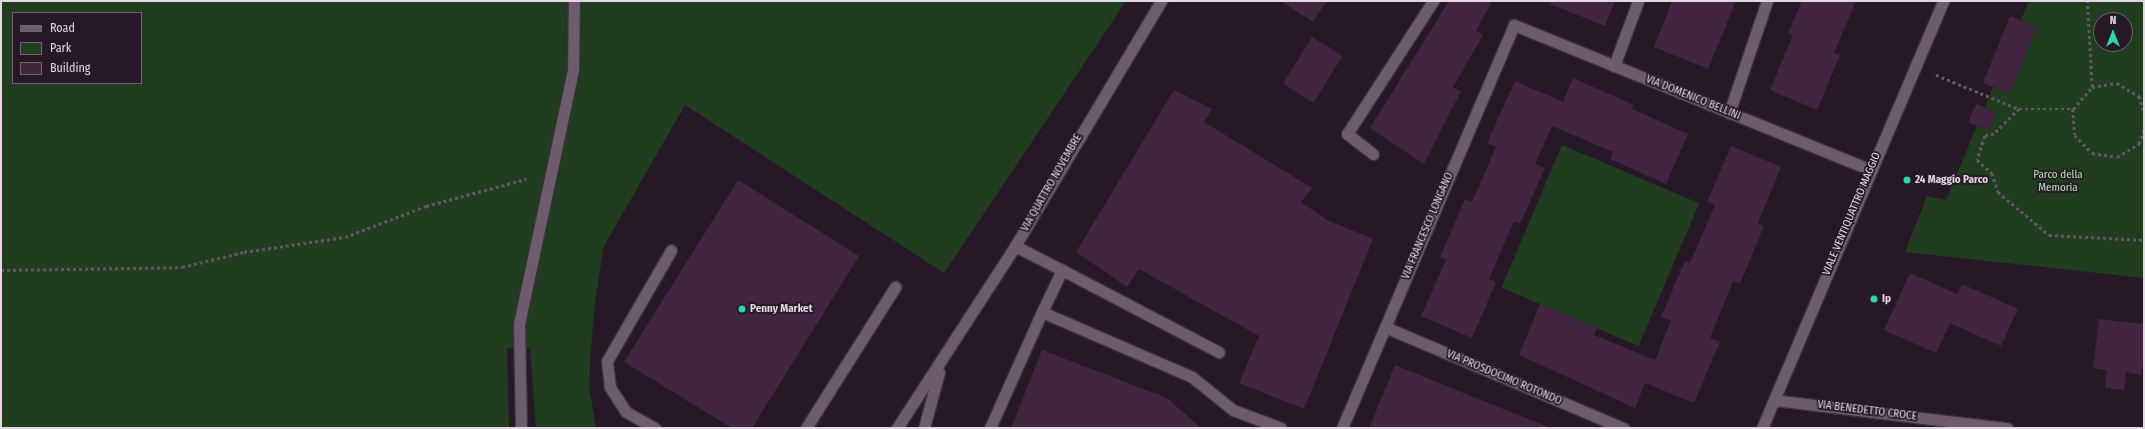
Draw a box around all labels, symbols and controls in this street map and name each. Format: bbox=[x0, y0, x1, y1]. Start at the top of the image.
legend bbox=[12, 12, 142, 84]
north arrow bbox=[2093, 12, 2133, 52]
text: N bbox=[2110, 14, 2116, 27]
text: Road bbox=[50, 21, 75, 35]
text: Park bbox=[50, 41, 71, 55]
text: Building bbox=[50, 61, 90, 75]
street label: VIA DOMENICO BELLINI bbox=[1644, 73, 1742, 123]
street label: VIA QUATTRO NOVEMBRE bbox=[1019, 132, 1085, 234]
street label: VIALE VENTIQUATTRO MAGGIO bbox=[1820, 151, 1884, 277]
park label: Parco della Memoria bbox=[2033, 169, 2083, 195]
street label: VIA FRANCESCO LONGANO bbox=[1400, 171, 1456, 281]
place label: 24 Maggio Parco bbox=[1915, 173, 1988, 187]
marker: 24 Maggio Parco bbox=[1902, 175, 1912, 185]
place label: Ip bbox=[1882, 292, 1891, 306]
marker: Ip bbox=[1869, 294, 1879, 304]
place label: Penny Market bbox=[750, 302, 813, 316]
marker: Penny Market bbox=[737, 304, 747, 314]
street label: VIA PROSDOCIMO ROTONDO bbox=[1444, 348, 1564, 408]
street label: VIA BENEDETTO CROCE bbox=[1817, 398, 1917, 424]

